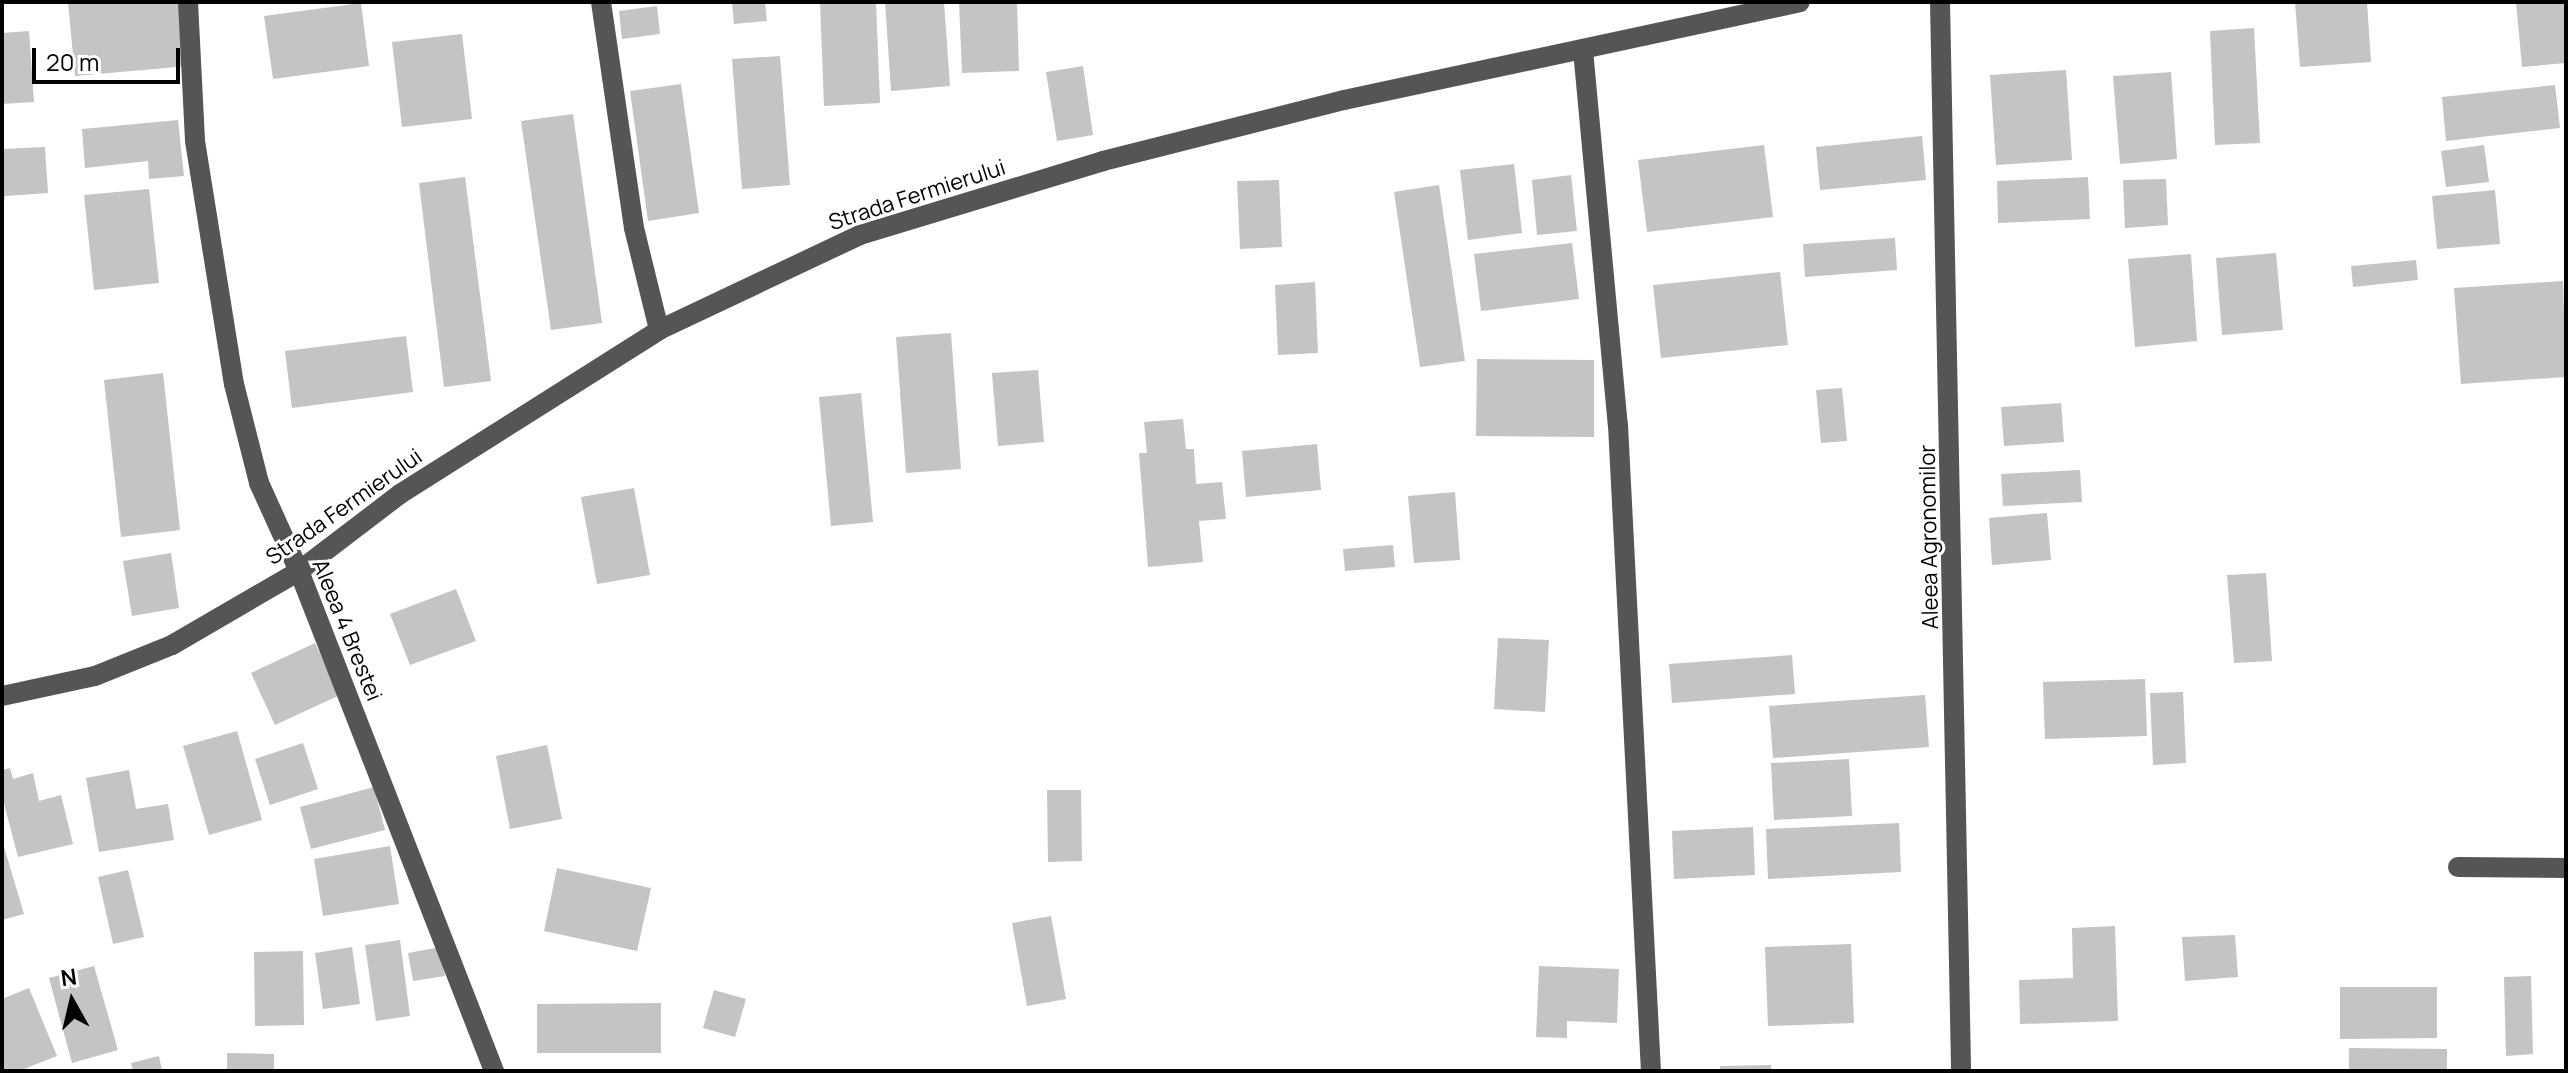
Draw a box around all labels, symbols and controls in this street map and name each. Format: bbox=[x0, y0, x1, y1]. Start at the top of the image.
scale bar bbox=[36, 32, 184, 82]
text: 20 m bbox=[46, 45, 99, 78]
street label: Strada Fermierului bbox=[825, 154, 1009, 236]
street label: Strada Fermierului bbox=[261, 443, 427, 571]
street label: Aleea Agronomilor bbox=[1914, 444, 1944, 630]
street label: Aleea 4 Brestei bbox=[307, 555, 387, 705]
north arrow bbox=[32, 961, 112, 1041]
text: N bbox=[59, 961, 79, 993]

